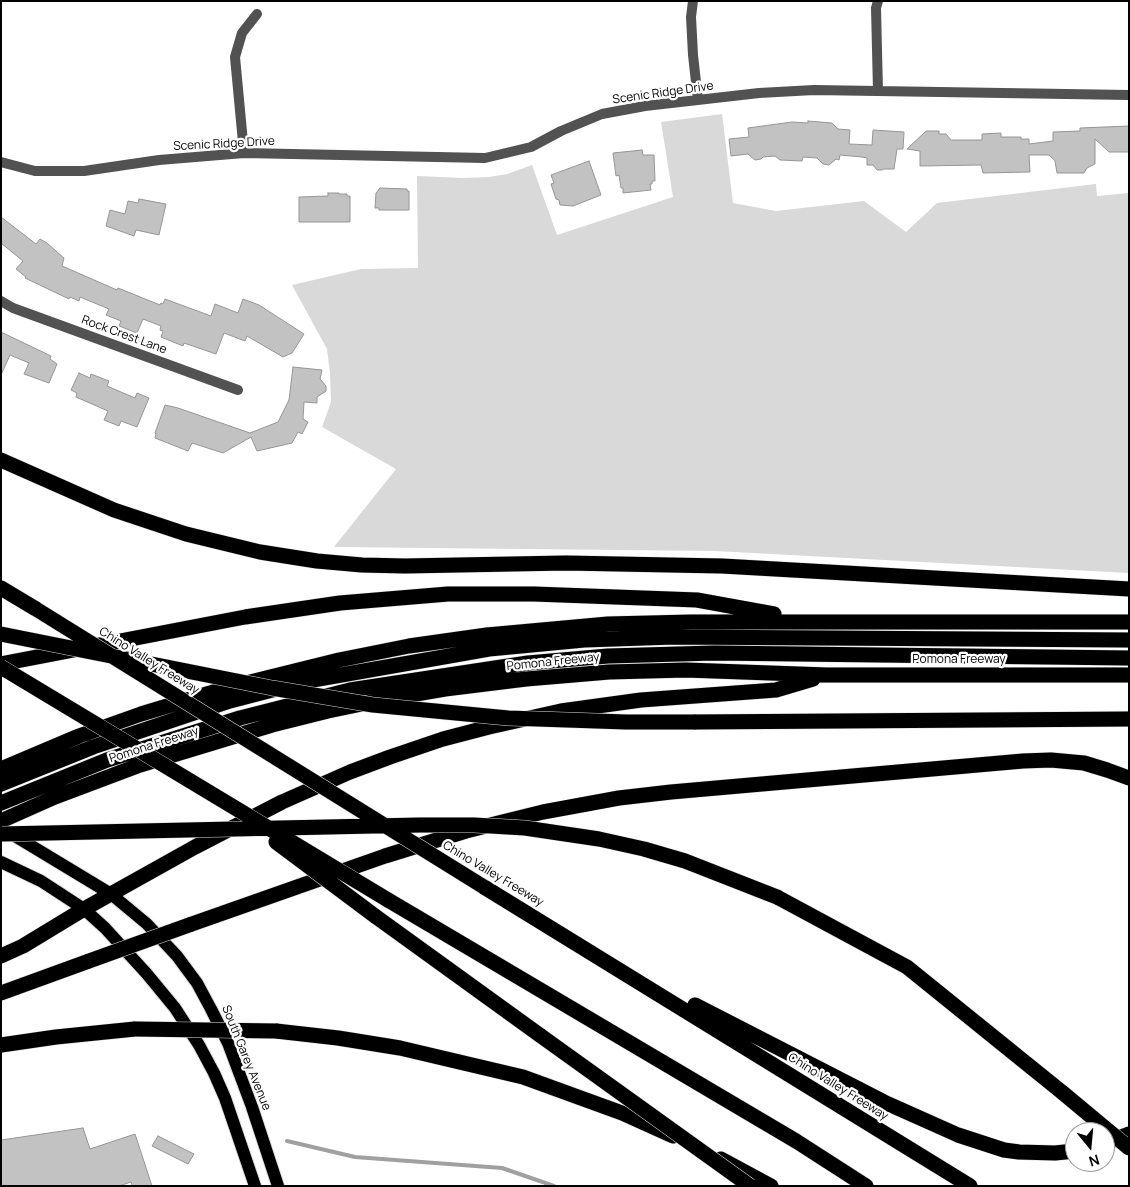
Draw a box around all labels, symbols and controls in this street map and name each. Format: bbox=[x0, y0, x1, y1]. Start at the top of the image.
street label: Scenic Ridge Drive bbox=[612, 79, 714, 107]
street label: Scenic Ridge Drive bbox=[173, 134, 275, 154]
street label: Rock Crest Lane bbox=[79, 313, 169, 357]
street label: Chino Valley Freeway bbox=[96, 624, 202, 698]
street label: Pomona Freeway bbox=[506, 650, 600, 674]
street label: Pomona Freeway bbox=[912, 653, 1006, 667]
street label: Pomona Freeway bbox=[107, 724, 201, 766]
street label: Chino Valley Freeway bbox=[440, 838, 546, 910]
street label: South Garey Avenue bbox=[218, 1003, 274, 1113]
street label: Chino Valley Freeway bbox=[785, 1050, 891, 1124]
north arrow bbox=[1065, 1122, 1115, 1172]
text: N bbox=[1087, 1150, 1102, 1171]

